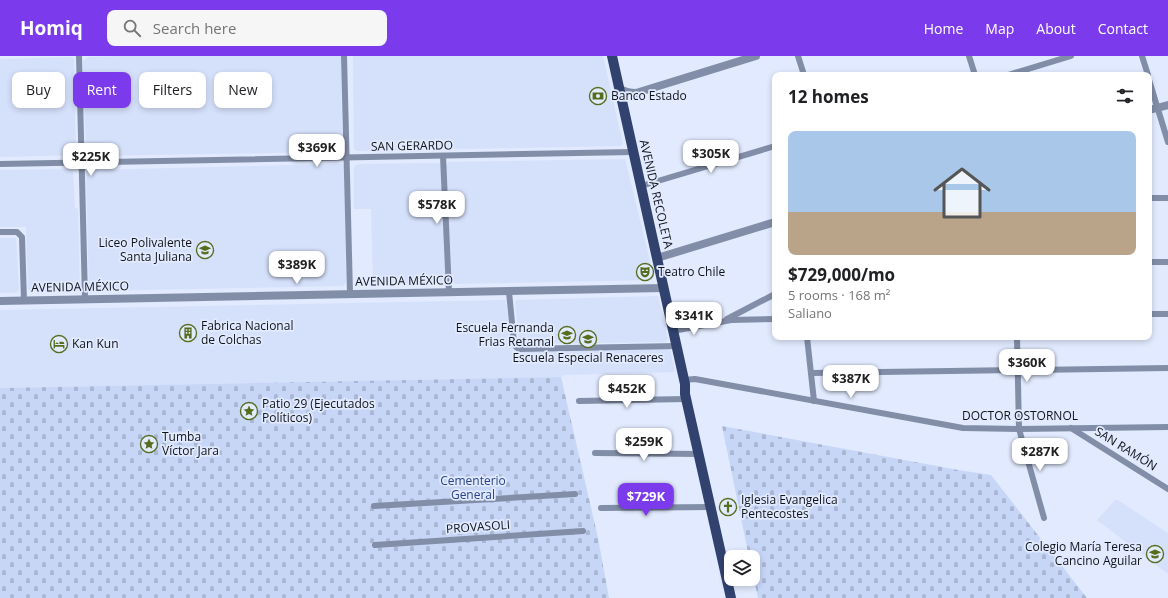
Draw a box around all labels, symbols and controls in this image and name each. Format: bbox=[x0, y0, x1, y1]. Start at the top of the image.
search box bbox=[107, 10, 387, 46]
text: Homiq bbox=[20, 15, 83, 41]
icon: search bbox=[121, 17, 143, 39]
text: Search here bbox=[153, 18, 236, 38]
text: Home bbox=[924, 19, 963, 38]
text: Map bbox=[985, 19, 1014, 38]
text: About bbox=[1036, 19, 1076, 38]
text: Contact bbox=[1098, 19, 1148, 38]
chip: Buy bbox=[12, 72, 65, 108]
chip: Rent bbox=[73, 72, 131, 108]
chip: Filters bbox=[139, 72, 206, 108]
chip: New bbox=[214, 72, 272, 108]
text: 12 homes bbox=[788, 85, 869, 108]
icon: filters bbox=[1114, 85, 1136, 107]
bank icon: Banco Estado bbox=[588, 86, 608, 106]
place label: Banco Estado bbox=[611, 87, 687, 104]
pin: $369K bbox=[289, 134, 345, 168]
street label: SAN GERARDO bbox=[371, 136, 453, 155]
text: $369K bbox=[298, 138, 336, 156]
street label: AVENIDA RECOLETA bbox=[636, 138, 677, 250]
pin: $305K bbox=[683, 140, 739, 174]
pin: $225K bbox=[63, 143, 119, 177]
text: $305K bbox=[692, 144, 730, 162]
text: $225K bbox=[72, 147, 110, 165]
icon: home bbox=[926, 157, 998, 229]
pin: $578K bbox=[409, 191, 465, 225]
text: $578K bbox=[418, 195, 456, 213]
place label: Liceo Polivalente Santa Juliana bbox=[99, 234, 192, 265]
school or university icon: Liceo Polivalente Santa Juliana bbox=[195, 240, 215, 260]
pin: $389K bbox=[269, 251, 325, 285]
text: $389K bbox=[278, 255, 316, 273]
theatre icon: Teatro Chile bbox=[635, 262, 655, 282]
place label: Teatro Chile bbox=[658, 263, 726, 280]
text: $729,000/mo bbox=[788, 263, 895, 286]
street label: AVENIDA MÉXICO bbox=[355, 271, 453, 290]
street label: AVENIDA MÉXICO bbox=[31, 277, 129, 296]
text: 5 rooms · 168 m² bbox=[788, 286, 890, 304]
pin: $341K bbox=[666, 302, 722, 336]
text: Saliano bbox=[788, 304, 832, 322]
text: $341K bbox=[675, 306, 713, 324]
place label: Fabrica Nacional de Colchas bbox=[201, 317, 293, 348]
place label: Escuela Fernanda Frias Retamal bbox=[456, 319, 554, 350]
building icon: Fabrica Nacional de Colchas bbox=[178, 323, 198, 343]
school or university icon: Escuela Fernanda Frias Retamal bbox=[557, 325, 577, 345]
school or university icon: Escuela Especial Renaceres bbox=[578, 329, 598, 349]
hotel icon: Kan Kun bbox=[49, 334, 69, 354]
place label: Kan Kun bbox=[72, 335, 119, 352]
place label: Escuela Especial Renaceres bbox=[512, 349, 664, 366]
pin: $360K bbox=[999, 349, 1055, 383]
text: $360K bbox=[1008, 353, 1046, 371]
pin: $387K bbox=[823, 365, 879, 399]
text: $387K bbox=[832, 369, 870, 387]
pin: $452K bbox=[599, 375, 655, 409]
text: $452K bbox=[608, 379, 646, 397]
place label: Patio 29 (Ejecutados Políticos) bbox=[262, 395, 375, 426]
place icon: Patio 29 (Ejecutados Políticos) bbox=[239, 401, 259, 421]
street label: DOCTOR OSTORNOL bbox=[962, 407, 1078, 424]
street label: SAN RAMÓN bbox=[1092, 423, 1161, 474]
place label: Tumba Víctor Jara bbox=[162, 428, 219, 459]
pin: $259K bbox=[616, 428, 672, 462]
text: $259K bbox=[625, 432, 663, 450]
place icon: Tumba Víctor Jara bbox=[139, 434, 159, 454]
pin: $287K bbox=[1012, 438, 1068, 472]
text: $287K bbox=[1021, 442, 1059, 460]
park label: Cementerio General bbox=[440, 472, 506, 503]
pin: $729K bbox=[618, 483, 674, 517]
text: $729K bbox=[627, 487, 665, 505]
place label: Iglesia Evangelica Pentecostes bbox=[741, 491, 838, 522]
church icon: Iglesia Evangelica Pentecostes bbox=[718, 497, 738, 517]
street label: PROVASOLI bbox=[445, 516, 511, 537]
place label: Colegio María Teresa Cancino Aguilar bbox=[1025, 538, 1142, 569]
school or university icon: Colegio María Teresa Cancino Aguilar bbox=[1145, 544, 1165, 564]
map controls bbox=[724, 550, 760, 586]
button: layers bbox=[724, 550, 760, 586]

